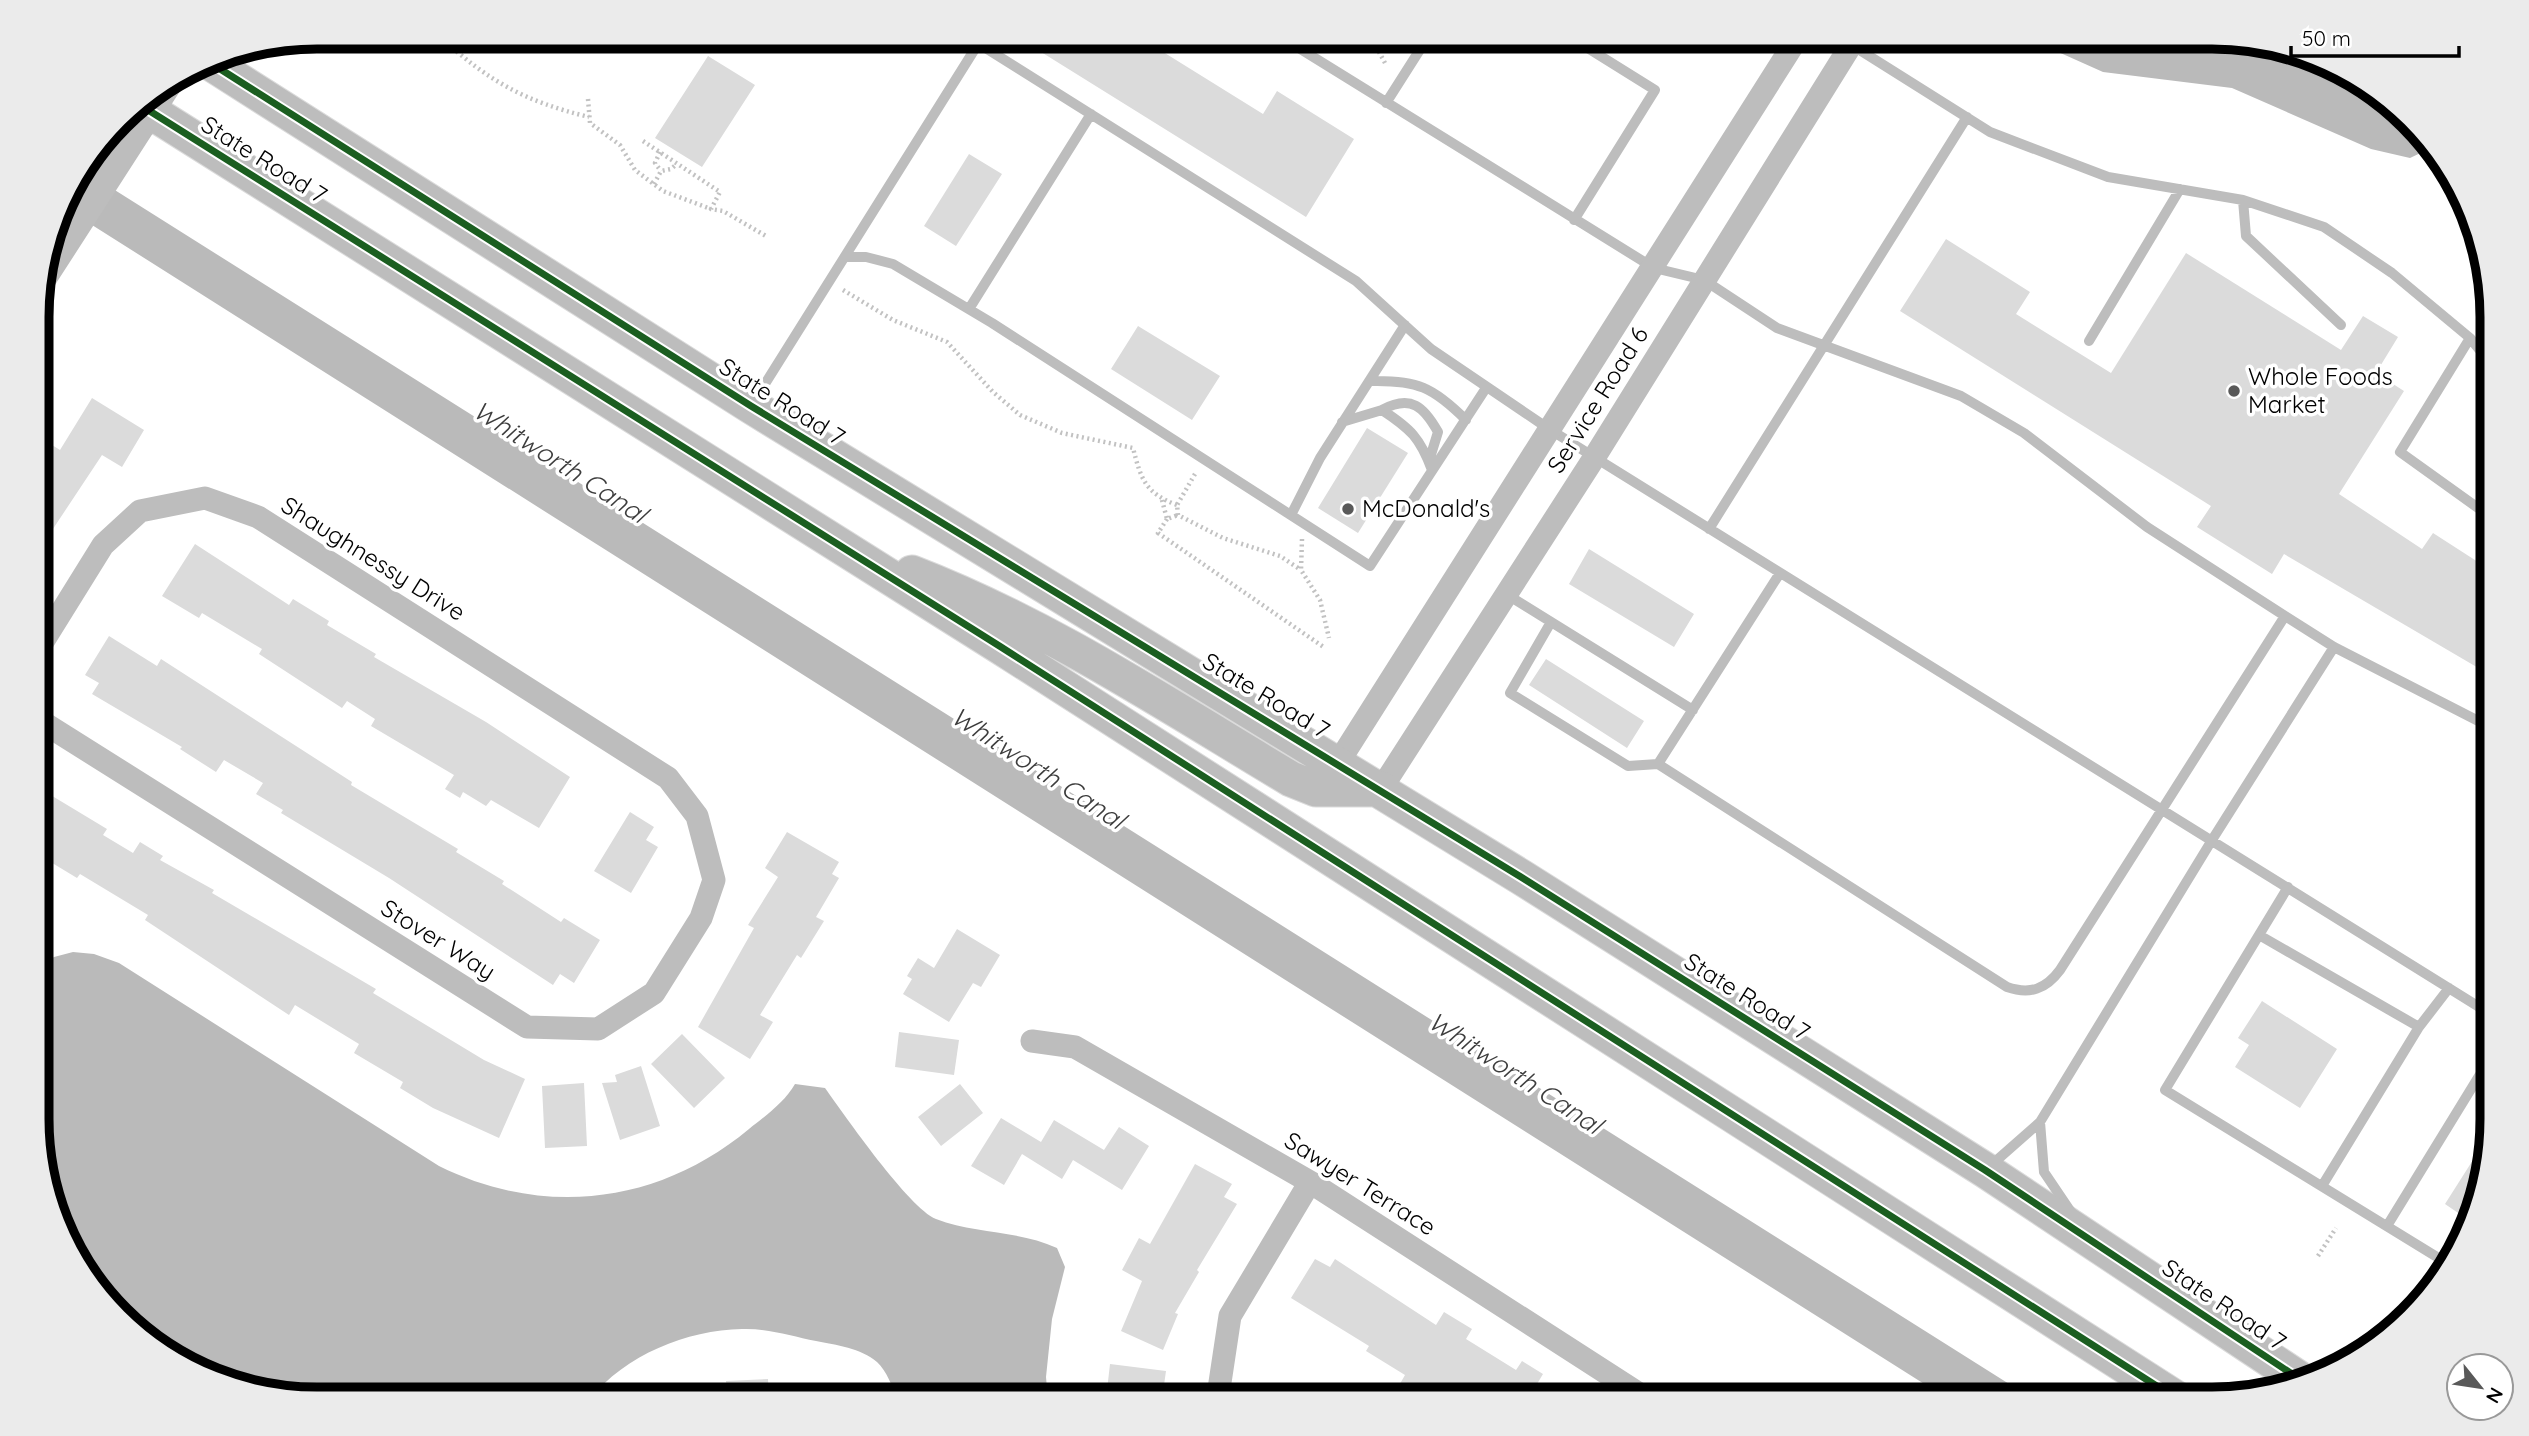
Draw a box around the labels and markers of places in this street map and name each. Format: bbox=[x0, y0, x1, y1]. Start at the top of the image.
place label: Whole Foods Market bbox=[2248, 361, 2393, 419]
marker: Whole Foods Market bbox=[2226, 383, 2242, 399]
place label: McDonald's bbox=[1362, 493, 1490, 523]
marker: McDonald's bbox=[1340, 501, 1356, 517]

